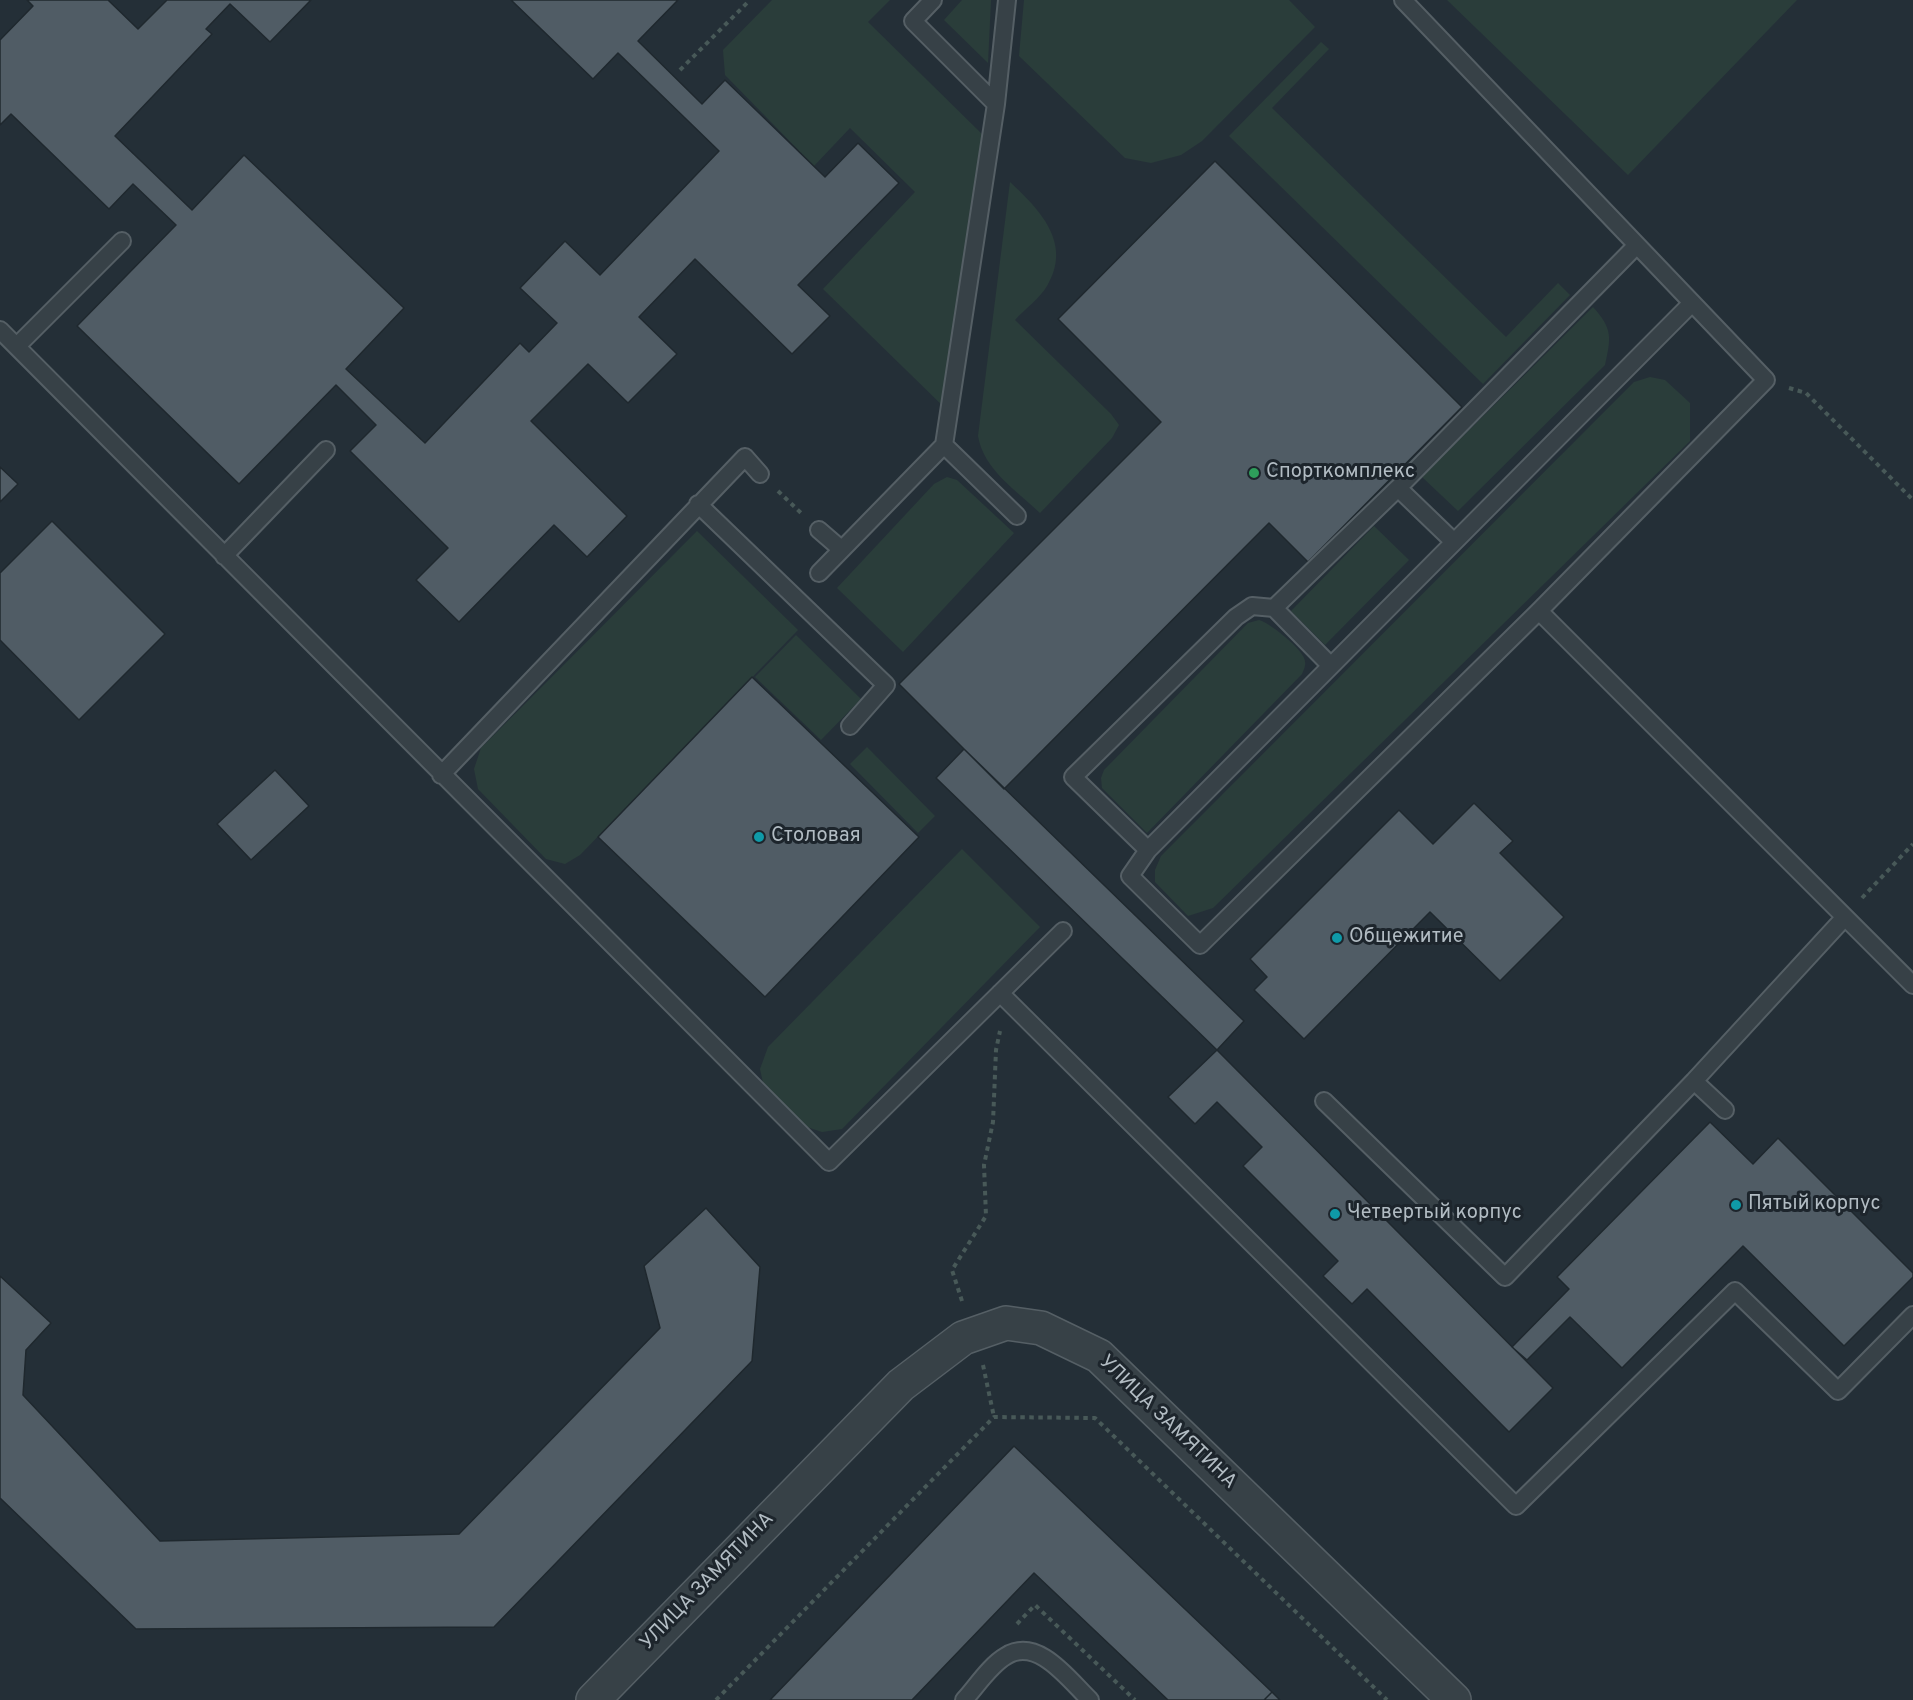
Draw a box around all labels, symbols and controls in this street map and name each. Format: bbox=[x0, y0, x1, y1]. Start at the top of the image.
place label: Спорткомплекс bbox=[1266, 461, 1415, 485]
marker: Спорткомплекс bbox=[1247, 466, 1261, 480]
place label: Столовая bbox=[771, 825, 861, 849]
marker: Столовая bbox=[752, 830, 766, 844]
place label: Общежитие bbox=[1349, 926, 1463, 950]
marker: Общежитие bbox=[1330, 931, 1344, 945]
place label: Пятый корпус bbox=[1748, 1193, 1880, 1217]
marker: Пятый корпус bbox=[1729, 1198, 1743, 1212]
place label: Четвертый корпус bbox=[1347, 1202, 1522, 1226]
marker: Четвертый корпус bbox=[1328, 1207, 1342, 1221]
street label: УЛИЦА ЗАМЯТИНА bbox=[1093, 1351, 1241, 1495]
street label: УЛИЦА ЗАМЯТИНА bbox=[636, 1508, 780, 1656]

